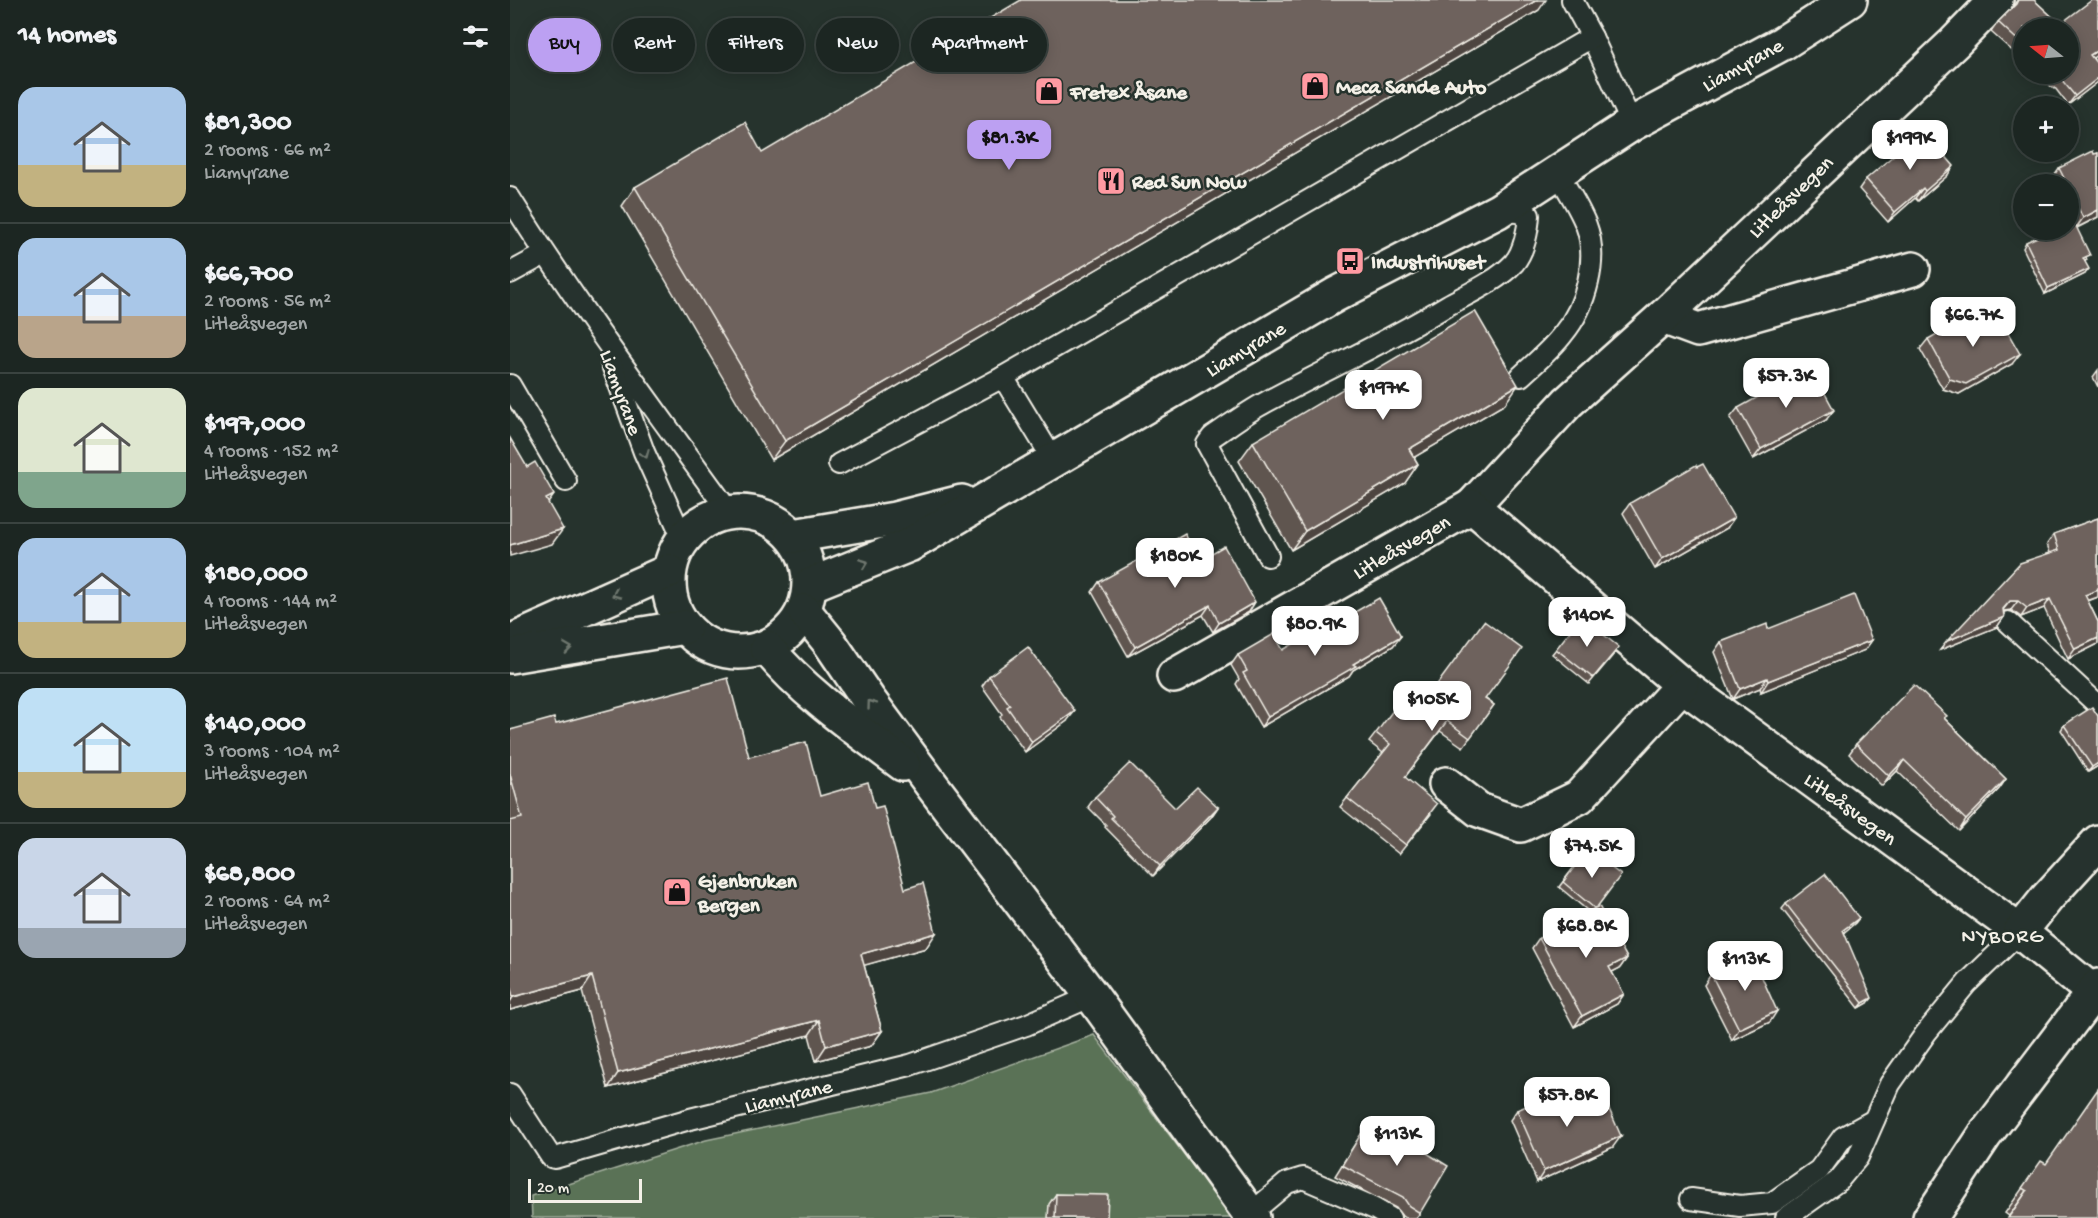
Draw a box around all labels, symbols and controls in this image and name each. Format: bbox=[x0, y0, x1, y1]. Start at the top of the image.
chip: Buy bbox=[528, 18, 601, 72]
chip: Rent bbox=[613, 18, 695, 72]
chip: Filters bbox=[707, 18, 804, 72]
chip: New bbox=[816, 18, 899, 72]
chip: Apartment bbox=[911, 18, 1047, 72]
north arrow bbox=[2013, 18, 2079, 84]
map controls bbox=[2013, 18, 2079, 240]
icon: filters bbox=[459, 20, 492, 53]
text: 14 homes bbox=[18, 21, 116, 52]
street label: Liamyrane bbox=[1699, 34, 1790, 100]
shop icon: Meca Sande Auto bbox=[1299, 70, 1331, 102]
shop icon: Fretex Åsane bbox=[1033, 75, 1065, 107]
place label: Meca Sande Auto bbox=[1336, 77, 1486, 102]
place label: Fretex Åsane bbox=[1069, 80, 1188, 107]
button: + bbox=[2013, 96, 2079, 162]
text: $81,300 bbox=[204, 109, 292, 140]
icon: home bbox=[66, 111, 138, 183]
pin: $81.3K bbox=[960, 120, 1058, 171]
pin: $199K bbox=[1868, 120, 1952, 171]
text: $81.3K bbox=[981, 128, 1037, 151]
text: $199K bbox=[1886, 128, 1934, 151]
text: 2 rooms · 66 m² bbox=[204, 140, 331, 163]
street label: Litleåsvegen bbox=[1745, 152, 1840, 245]
text: Liamyrane bbox=[204, 163, 289, 186]
restaurant icon: Red Sun Now bbox=[1095, 165, 1127, 197]
place label: Red Sun Now bbox=[1131, 172, 1247, 197]
button: − bbox=[2013, 174, 2079, 240]
bus stop icon: Industrihuset bbox=[1334, 245, 1366, 277]
place label: Industrihuset bbox=[1371, 252, 1487, 277]
text: $66,700 bbox=[204, 260, 293, 291]
icon: home bbox=[66, 262, 138, 334]
text: 2 rooms · 56 m² bbox=[204, 291, 331, 314]
pin: $66.7K bbox=[1924, 297, 2022, 348]
text: $66.7K bbox=[1945, 305, 2001, 328]
text: Litleåsvegen bbox=[204, 314, 307, 337]
street label: Liamyrane bbox=[1202, 317, 1292, 385]
street label: Liamyrane bbox=[592, 347, 646, 440]
pin: $57.3K bbox=[1737, 358, 1835, 409]
text: $57.3K bbox=[1757, 366, 1815, 389]
pin: $197K bbox=[1341, 370, 1425, 421]
text: $197K bbox=[1359, 378, 1407, 401]
text: $197,000 bbox=[204, 410, 305, 441]
icon: home bbox=[66, 412, 138, 484]
text: 4 rooms · 152 m² bbox=[204, 441, 339, 464]
one-way arrow bbox=[638, 448, 650, 459]
text: Litleåsvegen bbox=[204, 464, 307, 487]
street label: Litleåsvegen bbox=[1350, 511, 1456, 587]
pin: $180K bbox=[1133, 538, 1217, 589]
text: $180K bbox=[1150, 546, 1200, 569]
one-way arrow bbox=[858, 558, 869, 570]
text: $180,000 bbox=[204, 560, 308, 591]
icon: home bbox=[66, 562, 138, 634]
one-way arrow bbox=[611, 587, 622, 599]
text: 4 rooms · 144 m² bbox=[204, 591, 337, 614]
pin: $140K bbox=[1545, 597, 1629, 648]
text: $140K bbox=[1563, 605, 1611, 628]
pin: $80.9K bbox=[1266, 606, 1364, 657]
text: Litleåsvegen bbox=[204, 614, 307, 637]
text: $80.9K bbox=[1286, 614, 1344, 637]
one-way arrow bbox=[563, 642, 572, 654]
pin: $105K bbox=[1390, 681, 1474, 732]
text: $105K bbox=[1407, 689, 1457, 712]
one-way arrow bbox=[867, 699, 878, 710]
text: $140,000 bbox=[204, 710, 306, 741]
icon: home bbox=[66, 712, 138, 784]
text: 3 rooms · 104 m² bbox=[204, 741, 340, 764]
text: Litleåsvegen bbox=[204, 764, 307, 787]
street label: Litleåsvegen bbox=[1798, 769, 1900, 853]
pin: $74.5K bbox=[1543, 828, 1641, 879]
text: $74.5K bbox=[1564, 836, 1620, 859]
text: $68,800 bbox=[204, 860, 295, 891]
icon: home bbox=[66, 862, 138, 934]
place label: Gjenbruken Bergen bbox=[697, 871, 798, 920]
shop icon: Gjenbruken Bergen bbox=[661, 876, 693, 908]
text: 2 rooms · 64 m² bbox=[204, 891, 330, 914]
pin: $68.8K bbox=[1537, 908, 1635, 959]
text: Litleåsvegen bbox=[204, 914, 307, 937]
text: $68.8K bbox=[1557, 916, 1615, 939]
district label: NYBORG bbox=[1961, 925, 2045, 951]
pin: $113K bbox=[1703, 941, 1787, 992]
text: $113K bbox=[1722, 949, 1768, 972]
street label: Liamyrane bbox=[743, 1075, 836, 1121]
pin: $57.8K bbox=[1518, 1077, 1616, 1128]
text: $57.8K bbox=[1538, 1085, 1596, 1108]
pin: $113K bbox=[1355, 1116, 1439, 1167]
text: $113K bbox=[1374, 1124, 1420, 1147]
scale bar bbox=[528, 1176, 642, 1204]
text: 20 m bbox=[537, 1180, 569, 1199]

